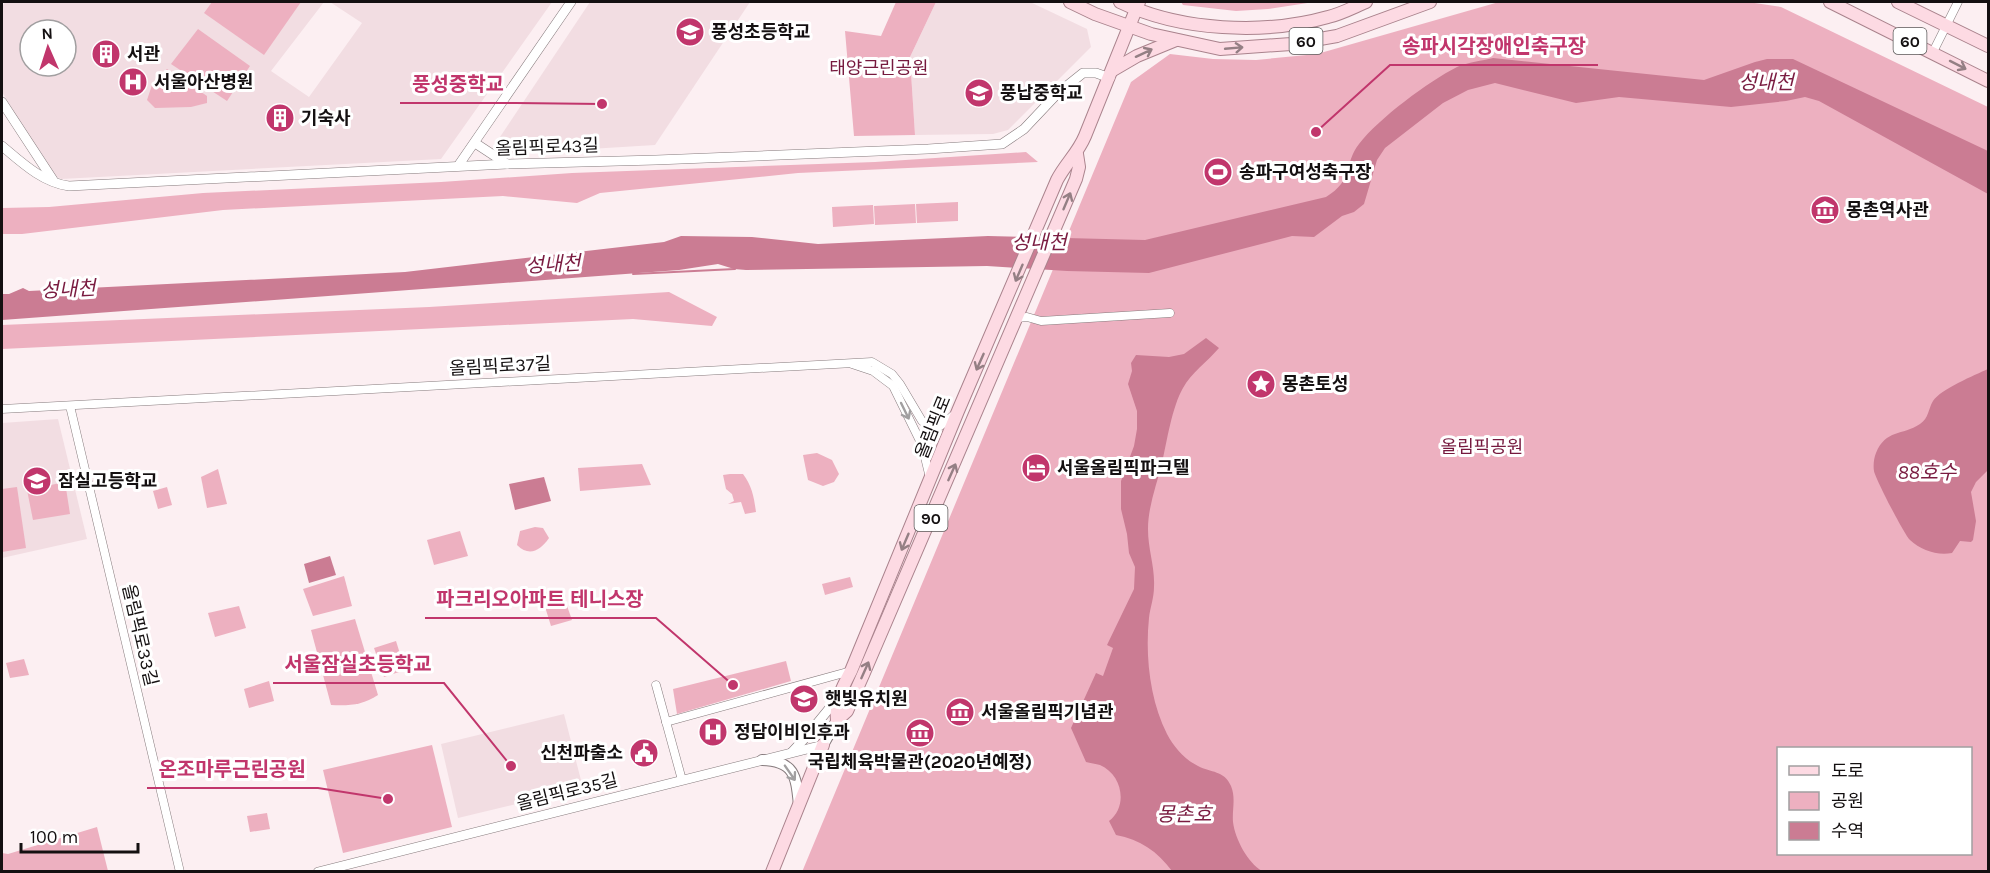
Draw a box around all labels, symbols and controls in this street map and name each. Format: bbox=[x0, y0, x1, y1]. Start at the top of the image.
school or university icon: 풍성초등학교 bbox=[674, 16, 706, 48]
north arrow bbox=[18, 18, 78, 78]
place label: 풍성초등학교 bbox=[711, 21, 810, 43]
text: N bbox=[41, 24, 53, 43]
callout: 송파시각장애인축구장 bbox=[1390, 27, 1598, 65]
road number: 60 bbox=[1290, 28, 1322, 54]
road number: 60 bbox=[1894, 28, 1926, 54]
text: 송파시각장애인축구장 bbox=[1402, 35, 1586, 58]
building icon: 서관 bbox=[90, 38, 122, 70]
one-way arrow bbox=[1224, 42, 1244, 53]
place label: 서관 bbox=[127, 43, 161, 65]
one-way arrow bbox=[1134, 47, 1152, 58]
park label: 태양근린공원 bbox=[829, 57, 929, 79]
one-way arrow bbox=[1948, 60, 1966, 71]
callout: 풍성중학교 bbox=[400, 65, 516, 103]
hospital icon: 서울아산병원 bbox=[117, 66, 149, 98]
place label: 서울아산병원 bbox=[154, 71, 253, 93]
water label: 성내천 bbox=[1738, 71, 1796, 94]
text: 풍성중학교 bbox=[412, 73, 504, 96]
school or university icon: 풍납중학교 bbox=[963, 77, 995, 109]
place label: 풍납중학교 bbox=[1000, 82, 1083, 104]
building icon: 기숙사 bbox=[264, 102, 296, 134]
place label: 기숙사 bbox=[301, 107, 351, 129]
street label: 올림픽로43길 bbox=[495, 134, 599, 160]
sports icon: 송파구여성축구장 bbox=[1202, 156, 1234, 188]
place label: 송파구여성축구장 bbox=[1239, 161, 1372, 183]
one-way arrow bbox=[1062, 192, 1073, 210]
museum icon: 몽촌역사관 bbox=[1809, 194, 1841, 226]
place label: 몽촌역사관 bbox=[1846, 199, 1929, 221]
water label: 성내천 bbox=[1011, 231, 1069, 254]
water label: 성내천 bbox=[525, 251, 584, 277]
one-way arrow bbox=[1013, 263, 1024, 281]
water label: 성내천 bbox=[40, 276, 99, 302]
street label: 올림픽로37길 bbox=[449, 352, 551, 380]
one-way arrow bbox=[973, 353, 985, 371]
place icon: 몽촌토성 bbox=[1245, 368, 1277, 400]
place label: 몽촌토성 bbox=[1282, 373, 1348, 395]
street label: 올림픽로 bbox=[910, 392, 956, 462]
one-way arrow bbox=[900, 401, 912, 419]
park label: 올림픽공원 bbox=[1441, 436, 1523, 458]
hotel icon: 서울올림픽파크텔 bbox=[1020, 452, 1052, 484]
place label: 서울올림픽파크텔 bbox=[1057, 457, 1189, 479]
water label: 88호수 bbox=[1898, 461, 1957, 484]
one-way arrow bbox=[946, 463, 958, 481]
school or university icon: 잠실고등학교 bbox=[21, 465, 53, 497]
place label: 잠실고등학교 bbox=[58, 470, 157, 492]
road number: 90 bbox=[914, 505, 948, 531]
one-way arrow bbox=[899, 533, 910, 551]
callout: 파크리오아파트 테니스장 bbox=[425, 580, 656, 618]
street label: 올림픽로33길 bbox=[118, 582, 162, 688]
text: 파크리오아파트 테니스장 bbox=[436, 588, 644, 611]
callout: 서울잠실초등학교 bbox=[273, 645, 444, 683]
text: 서울잠실초등학교 bbox=[284, 653, 432, 676]
one-way arrow bbox=[861, 661, 872, 679]
school or university icon: 햇빛유치원 bbox=[788, 683, 820, 715]
place label: 햇빛유치원 bbox=[825, 688, 908, 710]
museum icon: 서울올림픽기념관 bbox=[944, 696, 976, 728]
place label: 서울올림픽기념관 bbox=[981, 701, 1114, 723]
hospital icon: 정담이비인후과 bbox=[697, 716, 729, 748]
museum icon: 국립체육박물관(2020년예정) bbox=[904, 717, 936, 749]
place label: 정담이비인후과 bbox=[734, 721, 850, 743]
public building icon: 신천파출소 bbox=[628, 737, 660, 769]
place label: 신천파출소 bbox=[540, 742, 623, 764]
legend bbox=[1777, 747, 1972, 855]
callout: 온조마루근린공원 bbox=[147, 750, 318, 788]
place label: 국립체육박물관(2020년예정) bbox=[808, 751, 1032, 773]
text: 온조마루근린공원 bbox=[158, 758, 306, 781]
text: 도로 bbox=[1831, 760, 1864, 782]
one-way arrow bbox=[783, 765, 796, 781]
street label: 올림픽로35길 bbox=[514, 769, 620, 815]
text: 공원 bbox=[1831, 790, 1864, 812]
water label: 몽촌호 bbox=[1156, 803, 1213, 826]
scale bar bbox=[21, 816, 138, 854]
text: 수역 bbox=[1831, 820, 1864, 842]
text: 100 m bbox=[30, 826, 78, 848]

